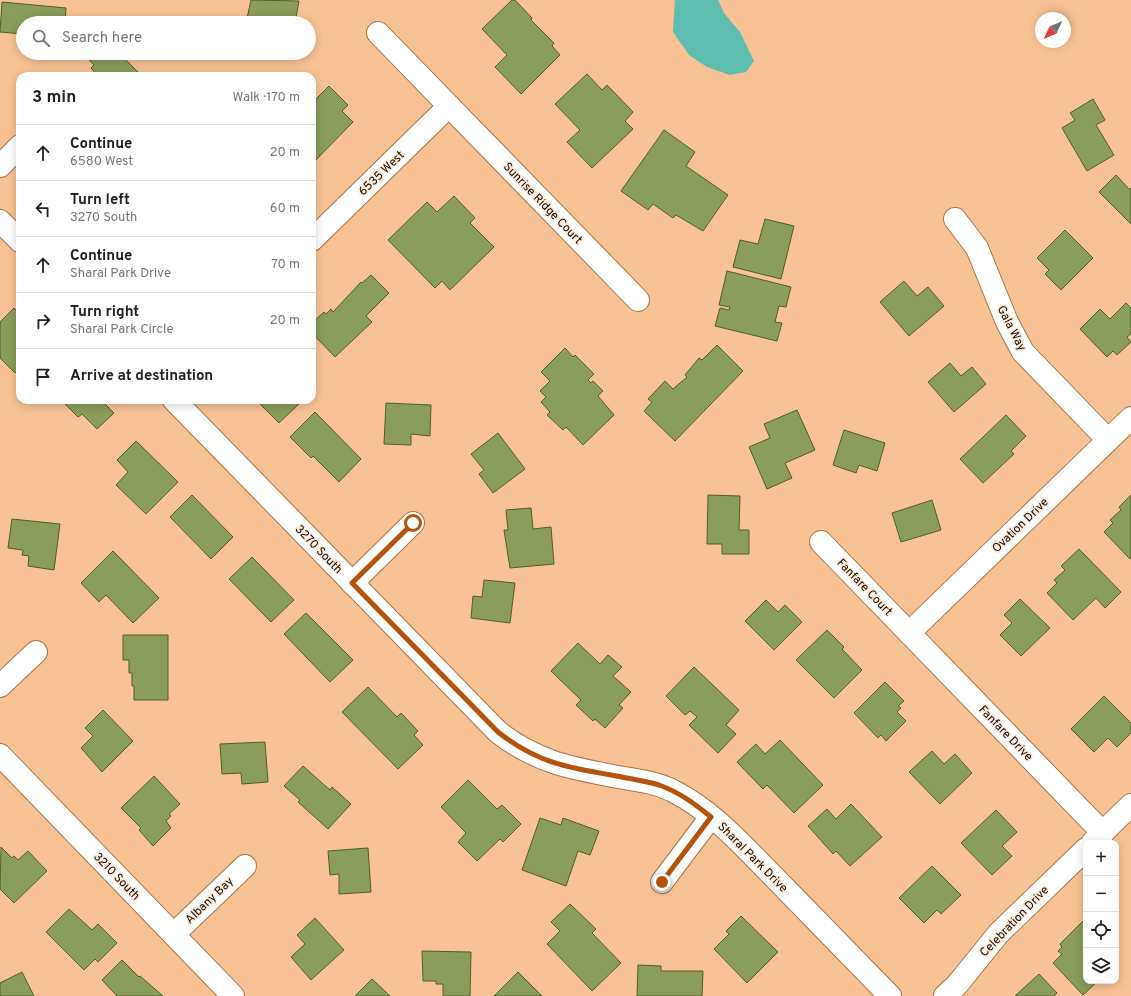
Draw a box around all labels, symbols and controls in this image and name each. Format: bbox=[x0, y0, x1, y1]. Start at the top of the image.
north arrow bbox=[1035, 12, 1071, 48]
search box bbox=[16, 16, 316, 60]
icon: search bbox=[30, 27, 52, 49]
text: Search here bbox=[62, 29, 142, 48]
text: 3 min bbox=[32, 87, 76, 109]
text: Walk · 170 m bbox=[233, 90, 300, 106]
text: Continue bbox=[70, 135, 132, 154]
icon: ahead bbox=[32, 142, 54, 164]
text: 20 m bbox=[270, 145, 300, 161]
street label: 6535 West bbox=[355, 148, 408, 200]
text: 6580 West bbox=[70, 154, 133, 170]
street label: Sunrise Ridge Court bbox=[499, 159, 586, 248]
text: Turn left bbox=[70, 191, 130, 210]
icon: left bbox=[32, 198, 54, 220]
text: 60 m bbox=[270, 201, 300, 217]
text: 3270 South bbox=[70, 210, 137, 226]
text: Continue bbox=[70, 247, 132, 266]
icon: ahead bbox=[32, 254, 54, 276]
text: 70 m bbox=[271, 257, 300, 273]
text: Sharal Park Drive bbox=[70, 266, 171, 282]
text: Turn right bbox=[70, 303, 139, 322]
street label: Gala Way bbox=[993, 303, 1029, 354]
icon: right bbox=[32, 310, 54, 332]
text: 20 m bbox=[270, 313, 300, 329]
text: Sharal Park Circle bbox=[70, 322, 174, 338]
icon: arrive bbox=[32, 366, 54, 388]
text: Arrive at destination bbox=[70, 367, 213, 386]
street label: Ovation Drive bbox=[989, 495, 1052, 557]
route start bbox=[404, 514, 422, 532]
street label: 3270 South bbox=[291, 522, 346, 578]
street label: Fanfare Court bbox=[833, 556, 896, 620]
street label: Fanfare Drive bbox=[975, 702, 1036, 765]
street label: Sharal Park Drive bbox=[714, 819, 791, 896]
map controls bbox=[1083, 840, 1119, 984]
button: + bbox=[1083, 840, 1119, 876]
street label: 3210 South bbox=[89, 849, 143, 904]
route end bbox=[653, 873, 671, 891]
street label: Albany Bay bbox=[182, 874, 237, 928]
button: − bbox=[1083, 876, 1119, 912]
street label: Celebration Drive bbox=[977, 883, 1053, 961]
button: locate bbox=[1083, 912, 1119, 948]
button: layers bbox=[1083, 948, 1119, 984]

